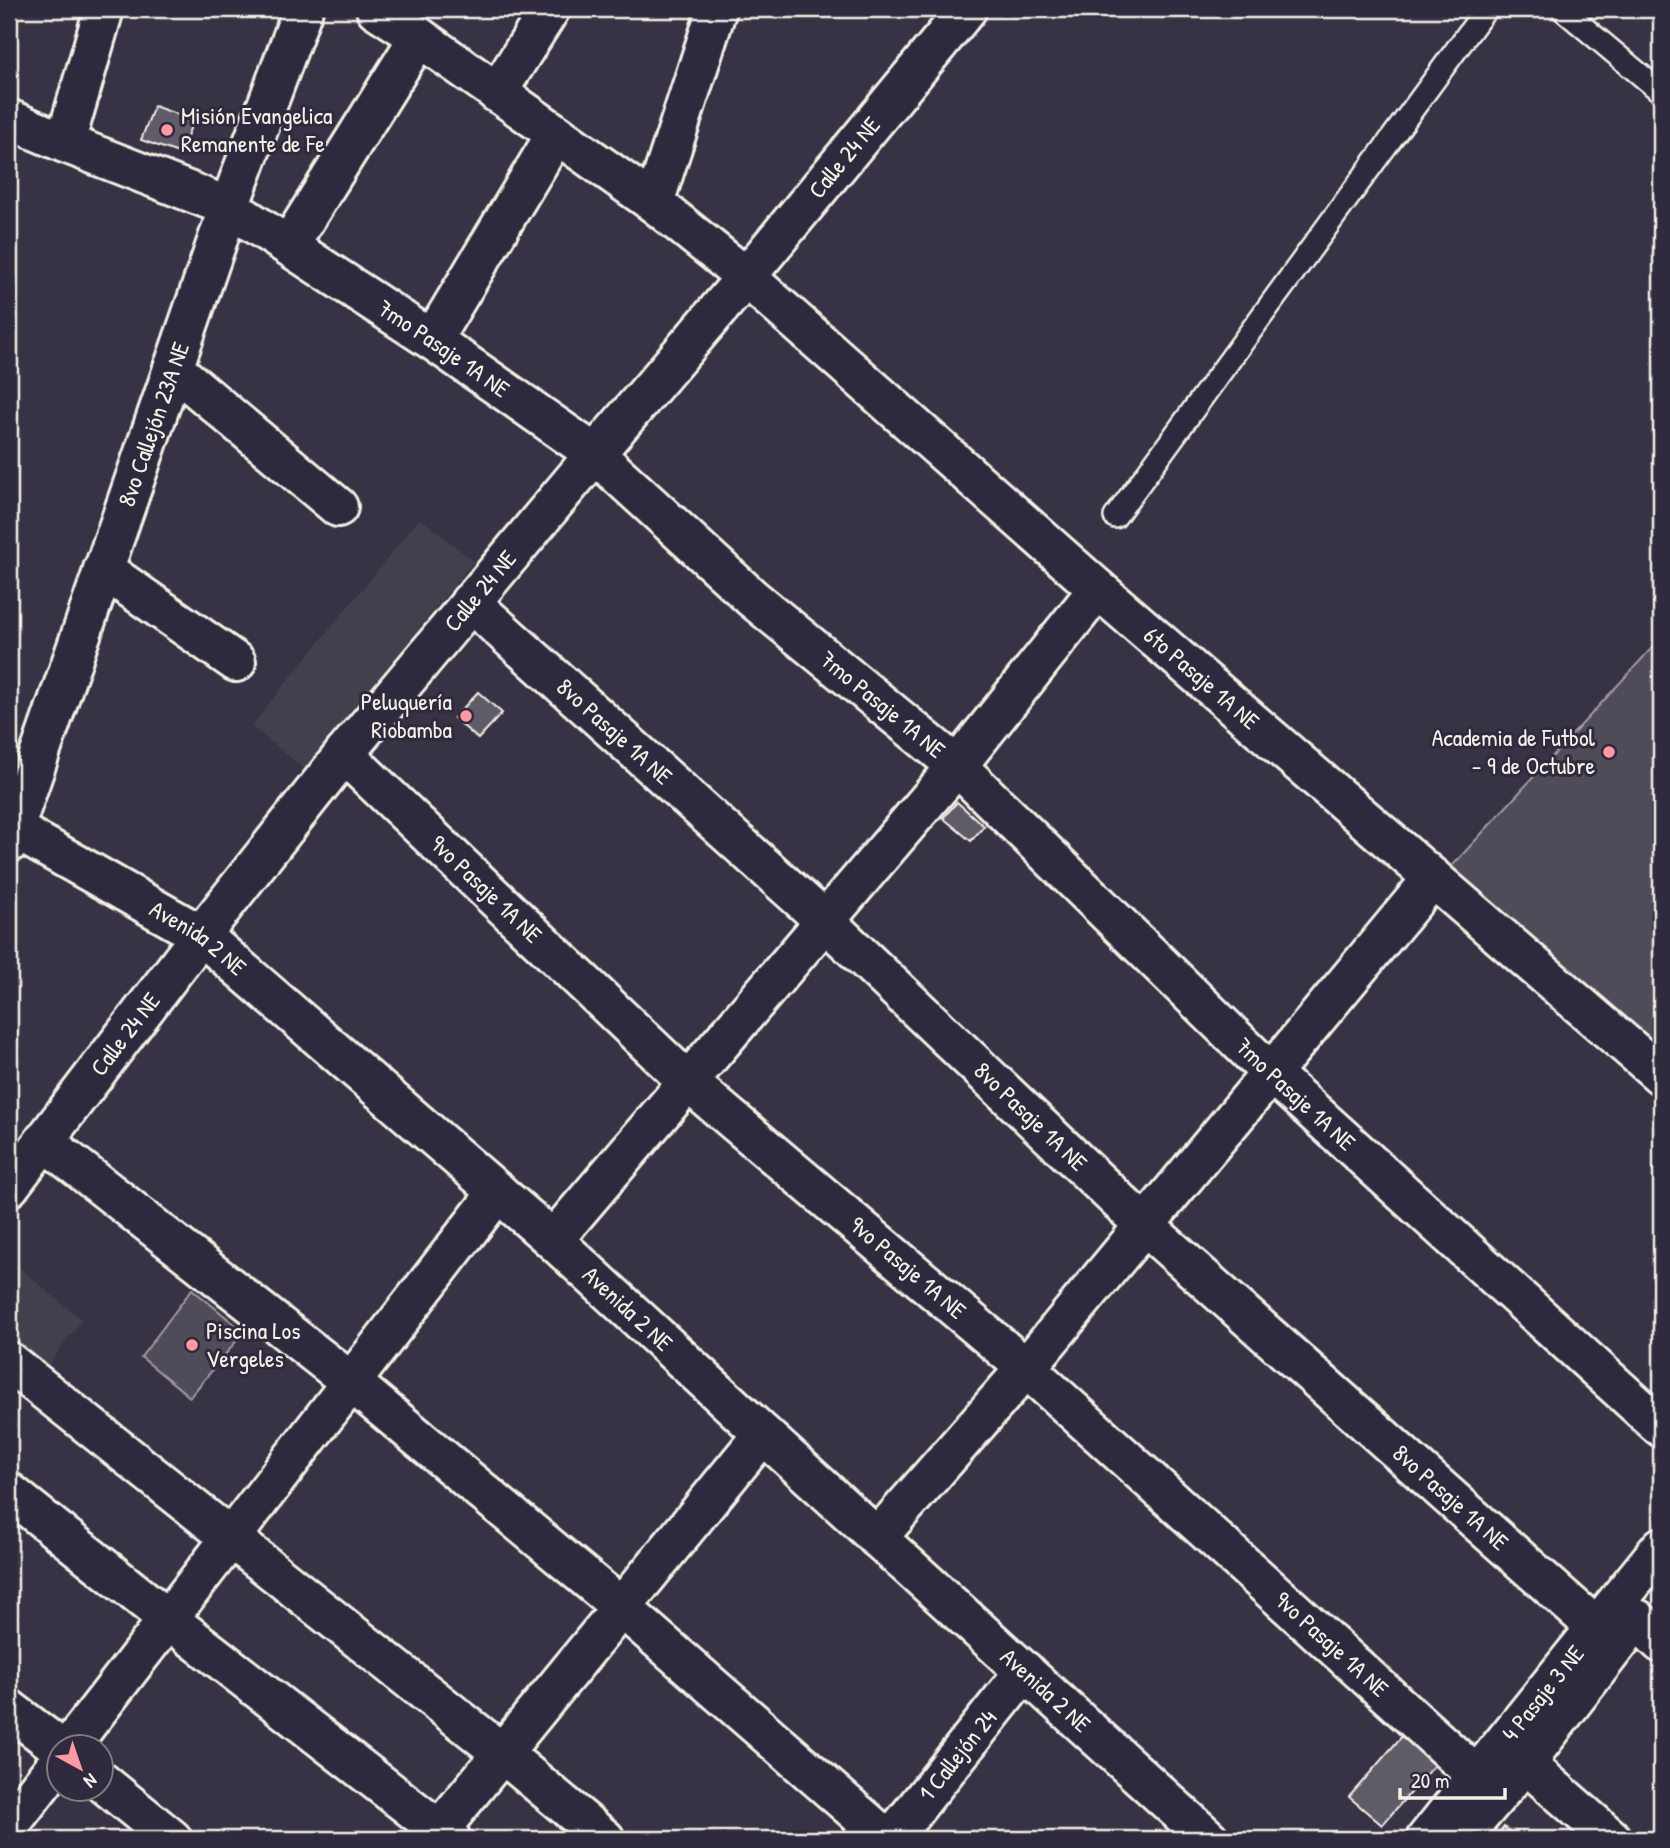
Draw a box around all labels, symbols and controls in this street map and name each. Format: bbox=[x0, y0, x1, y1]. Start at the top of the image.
place label: Misión Evangelica Remanente de Fe bbox=[181, 99, 333, 159]
street label: Calle 24 NE bbox=[800, 109, 887, 205]
marker: Misión Evangelica Remanente de Fe bbox=[159, 122, 175, 138]
street label: 7mo Pasaje 1A NE bbox=[372, 292, 517, 405]
street label: 8vo Callejón 23A NE bbox=[110, 337, 196, 511]
street label: Calle 24 NE bbox=[436, 543, 523, 638]
street label: 6to Pasaje 1A NE bbox=[1138, 619, 1267, 737]
street label: 7mo Pasaje 1A NE bbox=[814, 643, 953, 765]
street label: 8vo Pasaje 1A NE bbox=[550, 671, 680, 792]
place label: Peluquería Riobamba bbox=[361, 685, 452, 745]
marker: Peluquería Riobamba bbox=[458, 708, 474, 724]
place label: Academia de Futbol - 9 de Octubre bbox=[1432, 721, 1596, 781]
marker: Academia de Futbol - 9 de Octubre bbox=[1601, 744, 1617, 760]
street label: 9vo Pasaje 1A NE bbox=[424, 827, 550, 950]
street label: Avenida 2 NE bbox=[144, 892, 254, 983]
street label: Calle 24 NE bbox=[82, 985, 167, 1082]
street label: 7mo Pasaje 1A NE bbox=[1229, 1030, 1363, 1158]
street label: 8vo Pasaje 1A NE bbox=[968, 1054, 1095, 1178]
street label: 9vo Pasaje 1A NE bbox=[843, 1209, 974, 1326]
street label: Avenida 2 NE bbox=[576, 1258, 680, 1358]
place label: Piscina Los Vergeles bbox=[206, 1314, 300, 1374]
marker: Piscina Los Vergeles bbox=[184, 1337, 200, 1353]
street label: 8vo Pasaje 1A NE bbox=[1386, 1437, 1516, 1557]
street label: 9vo Pasaje 1A NE bbox=[1268, 1584, 1396, 1704]
street label: 4 Pasaje 3 NE bbox=[1494, 1638, 1591, 1747]
street label: Avenida 2 NE bbox=[994, 1640, 1099, 1739]
street label: 1 Callejón 24 bbox=[911, 1702, 1003, 1807]
north arrow bbox=[46, 1732, 116, 1802]
scale bar bbox=[1400, 1757, 1506, 1801]
text: 20 m bbox=[1411, 1766, 1449, 1795]
text: N bbox=[79, 1768, 103, 1794]

